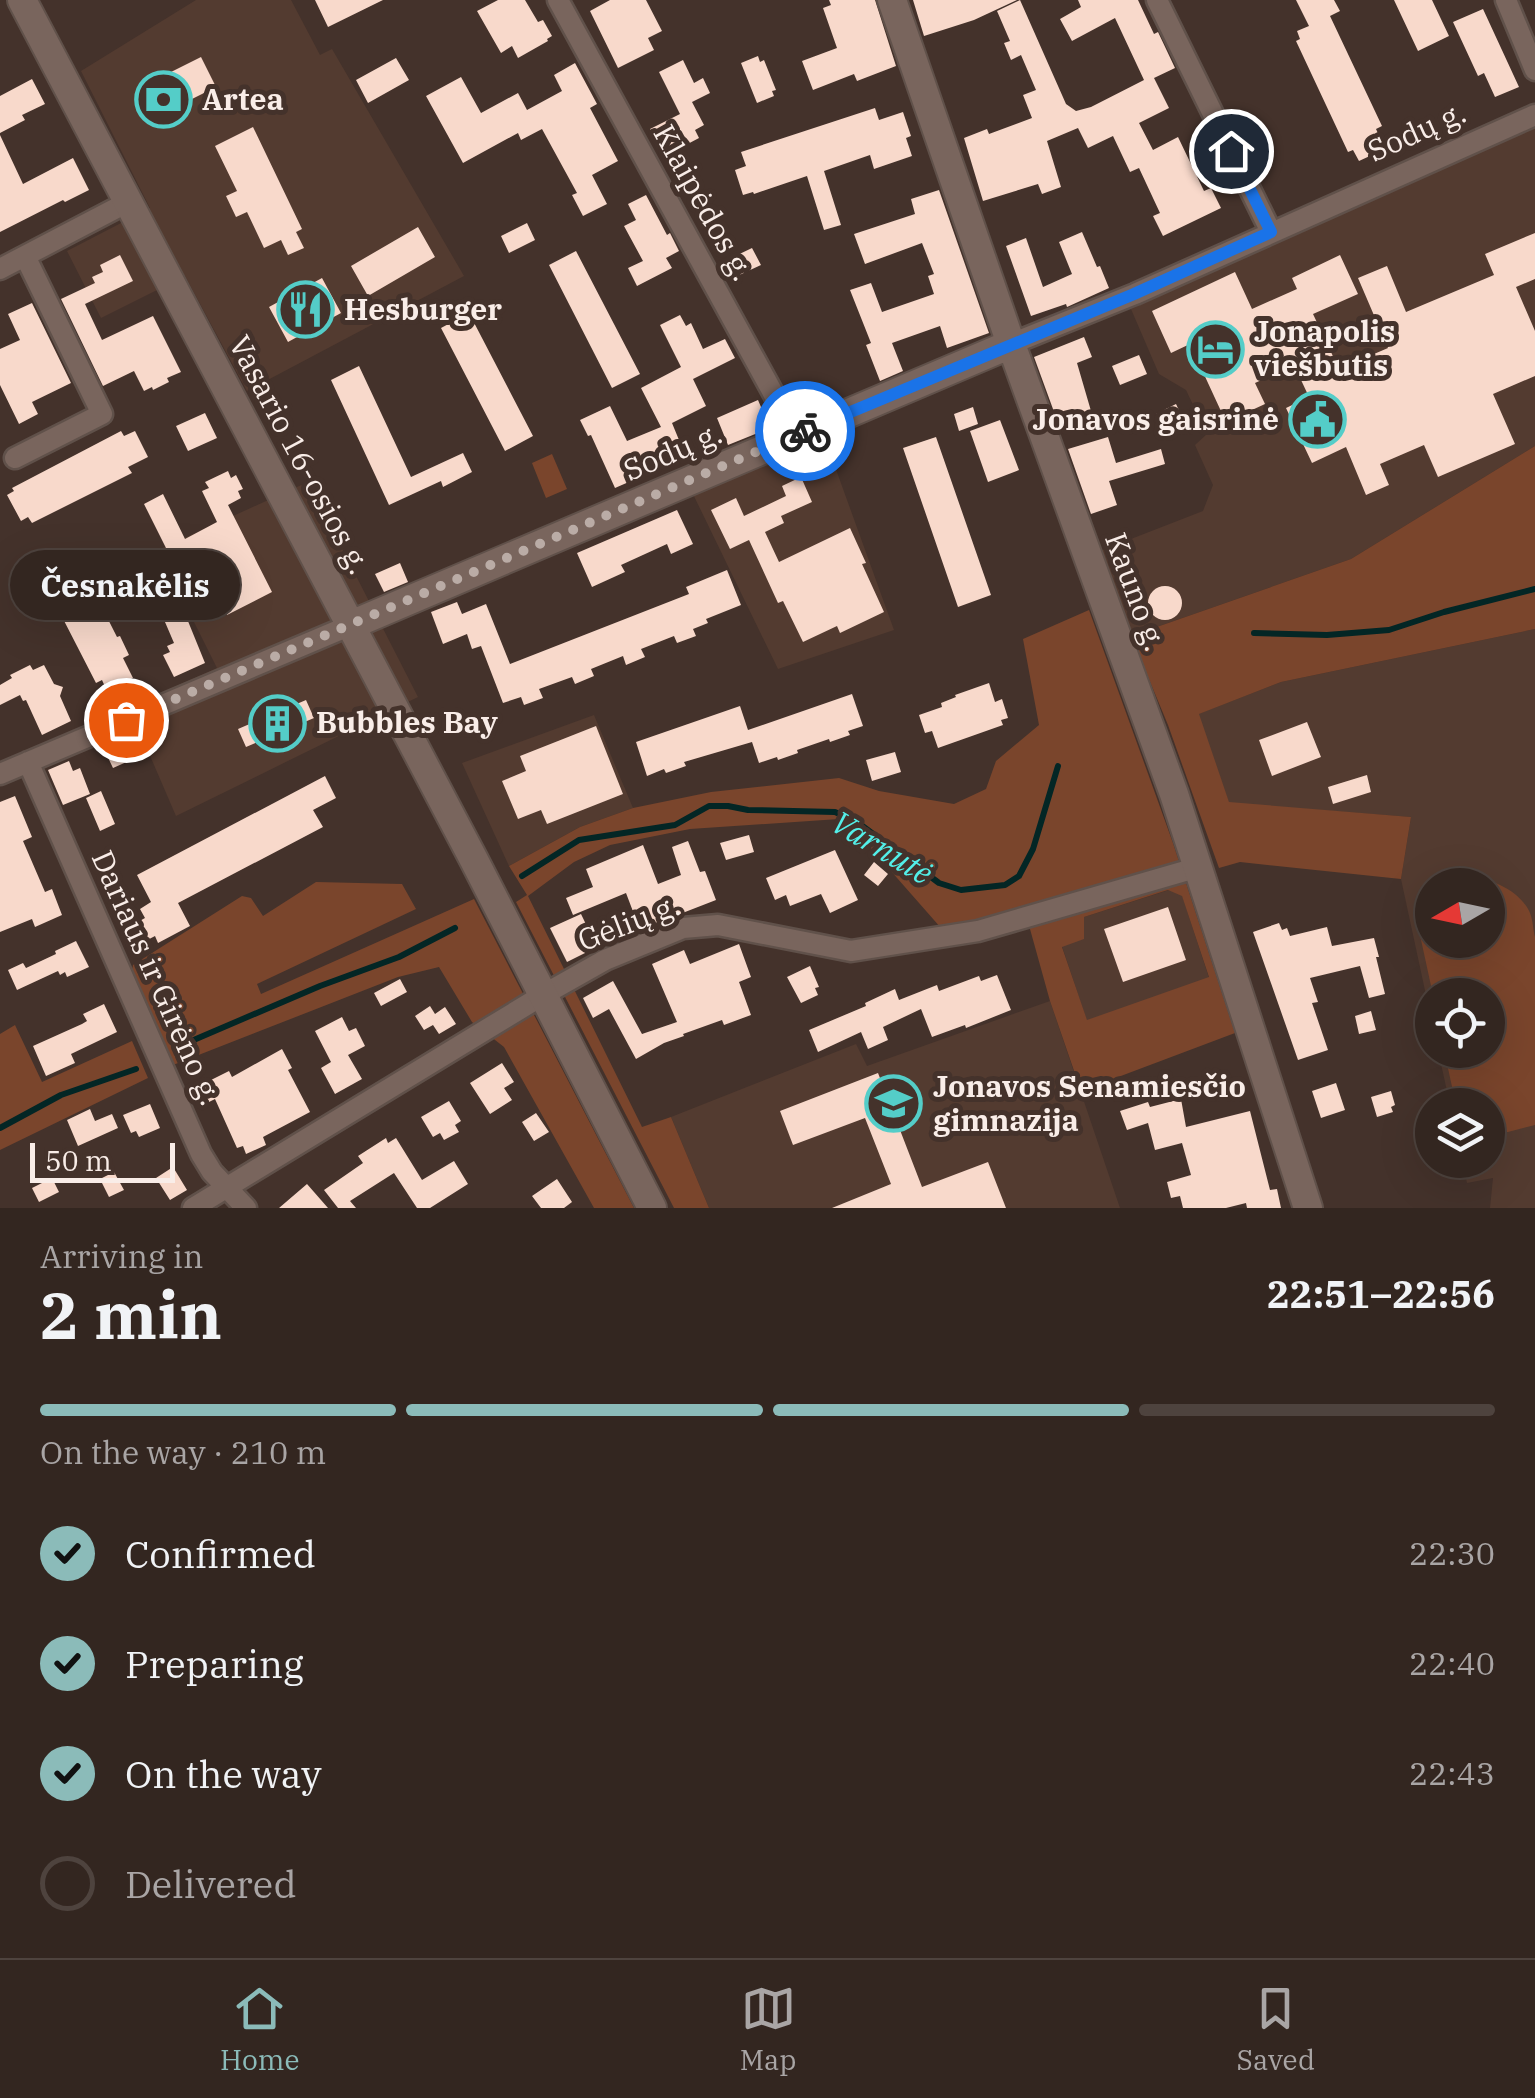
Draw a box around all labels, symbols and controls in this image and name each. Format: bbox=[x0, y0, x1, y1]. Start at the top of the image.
bank icon: Artea bbox=[133, 70, 193, 130]
place label: Artea bbox=[202, 79, 284, 118]
street label: Sodų g. bbox=[1361, 92, 1472, 169]
pin bbox=[1189, 109, 1274, 194]
street label: Klaipėdos g. bbox=[645, 117, 763, 287]
icon: home bbox=[1204, 124, 1259, 179]
restaurant icon: Hesburger bbox=[275, 280, 335, 340]
place label: Hesburger bbox=[344, 289, 502, 328]
place label: Jonapolis viešbutis bbox=[1254, 311, 1395, 384]
hotel icon: Jonapolis viešbutis bbox=[1185, 319, 1245, 379]
street label: Vasario 16-osios g. bbox=[221, 328, 380, 580]
courier bbox=[755, 381, 855, 481]
public building icon: Jonavos gaisrinė bbox=[1288, 390, 1348, 450]
place label: Jonavos gaisrinė bbox=[1033, 399, 1279, 438]
icon: bike bbox=[778, 404, 833, 459]
street label: Sodų g. bbox=[617, 412, 728, 489]
street label: Kauno g. bbox=[1097, 527, 1176, 656]
callout: Česnakėlis bbox=[11, 550, 241, 620]
text: Česnakėlis bbox=[40, 564, 210, 606]
pin bbox=[84, 678, 169, 763]
icon: bag bbox=[99, 693, 154, 748]
building icon: Bubbles Bay bbox=[247, 693, 307, 753]
place label: Bubbles Bay bbox=[316, 702, 498, 741]
water label: Varnutė bbox=[824, 801, 941, 894]
street label: Dariaus ir Girėno g. bbox=[84, 844, 231, 1111]
north arrow bbox=[1415, 868, 1505, 958]
map controls bbox=[1415, 868, 1505, 1178]
street label: Gėlių g. bbox=[572, 884, 685, 959]
button: locate bbox=[1415, 978, 1505, 1068]
place label: Jonavos Senamiesčio gimnazija bbox=[933, 1066, 1246, 1139]
school or university icon: Jonavos Senamiesčio gimnazija bbox=[864, 1074, 924, 1134]
button: layers bbox=[1415, 1088, 1505, 1178]
scale bar bbox=[30, 1138, 175, 1182]
text: 50 m bbox=[45, 1142, 112, 1179]
text: Arriving in bbox=[40, 1235, 203, 1277]
text: 22:51–22:56 bbox=[1267, 1269, 1495, 1318]
text: 2 min bbox=[40, 1272, 222, 1357]
text: On the way · 210 m bbox=[40, 1431, 326, 1473]
icon: check bbox=[40, 1526, 95, 1581]
text: Confirmed bbox=[125, 1529, 316, 1578]
text: 22:30 bbox=[1409, 1532, 1495, 1574]
icon: check bbox=[40, 1636, 95, 1691]
text: Preparing bbox=[125, 1639, 304, 1688]
text: 22:40 bbox=[1409, 1642, 1495, 1684]
icon: check bbox=[40, 1746, 95, 1801]
text: On the way bbox=[125, 1749, 322, 1798]
text: 22:43 bbox=[1409, 1752, 1495, 1794]
text: Delivered bbox=[125, 1859, 297, 1908]
tab: Home bbox=[220, 1981, 300, 2078]
tab: Map bbox=[740, 1981, 797, 2078]
tab: Saved bbox=[1237, 1981, 1315, 2078]

